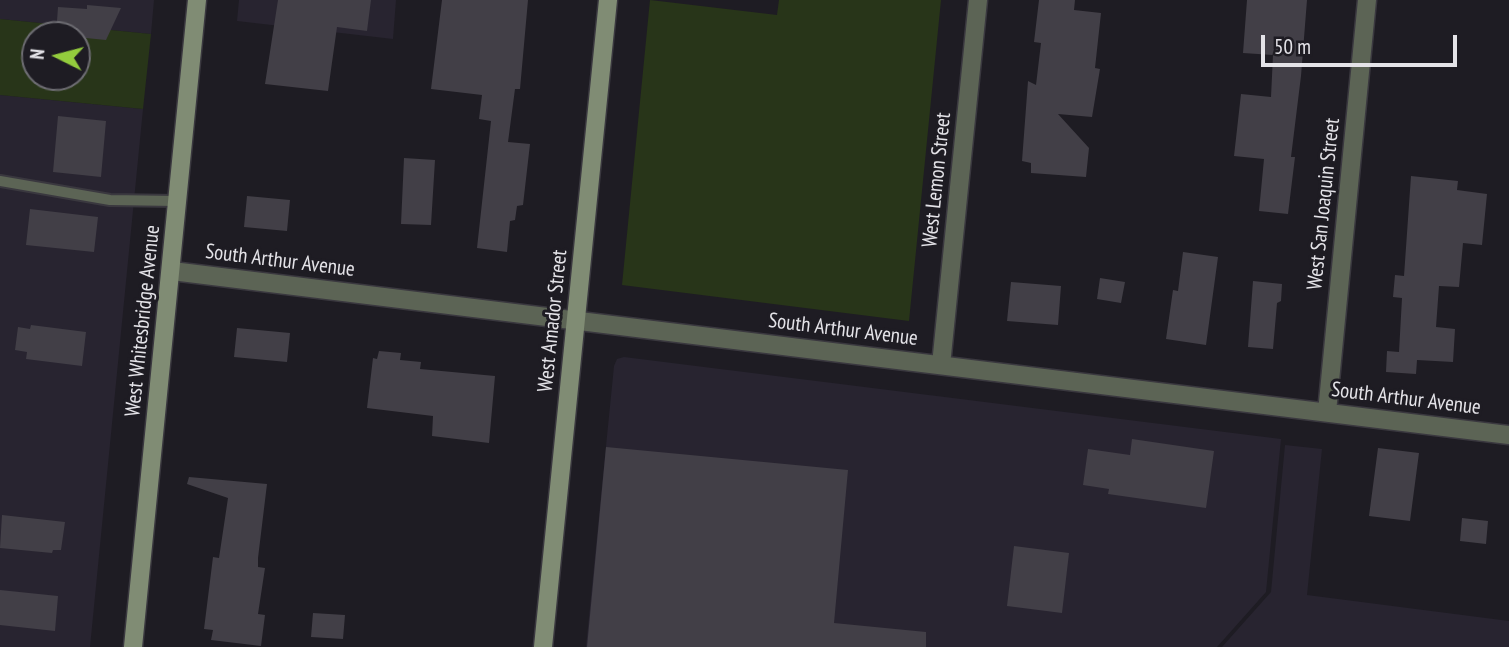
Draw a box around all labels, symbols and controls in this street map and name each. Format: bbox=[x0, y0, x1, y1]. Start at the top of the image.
north arrow bbox=[21, 21, 91, 91]
scale bar bbox=[1264, 21, 1460, 65]
text: 50 m bbox=[1274, 33, 1311, 60]
text: N bbox=[25, 48, 50, 60]
street label: West Lemon Street bbox=[917, 111, 957, 249]
street label: West San Joaquin Street bbox=[1302, 117, 1346, 291]
street label: West Whitesbridge Avenue bbox=[120, 224, 166, 418]
street label: South Arthur Avenue bbox=[204, 239, 356, 283]
street label: West Amador Street bbox=[533, 248, 573, 394]
street label: South Arthur Avenue bbox=[767, 308, 919, 352]
street label: South Arthur Avenue bbox=[1330, 377, 1482, 421]

